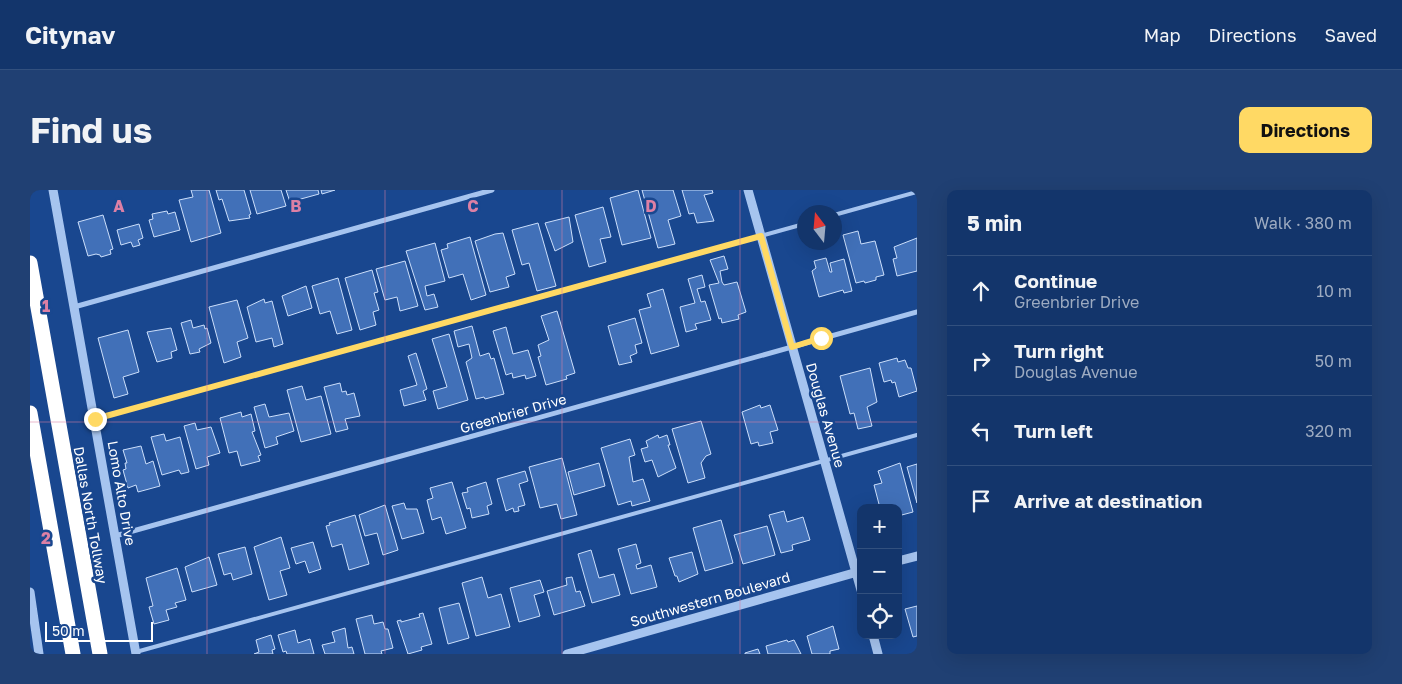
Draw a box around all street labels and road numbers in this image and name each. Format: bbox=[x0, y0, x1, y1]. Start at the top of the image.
street label: Douglas Avenue bbox=[803, 361, 849, 469]
street label: Greenbrier Drive bbox=[458, 390, 568, 436]
street label: Lomo Alto Drive bbox=[104, 439, 140, 547]
street label: Dallas North Tollway bbox=[71, 445, 111, 585]
street label: Southwestern Boulevard bbox=[628, 568, 792, 630]

